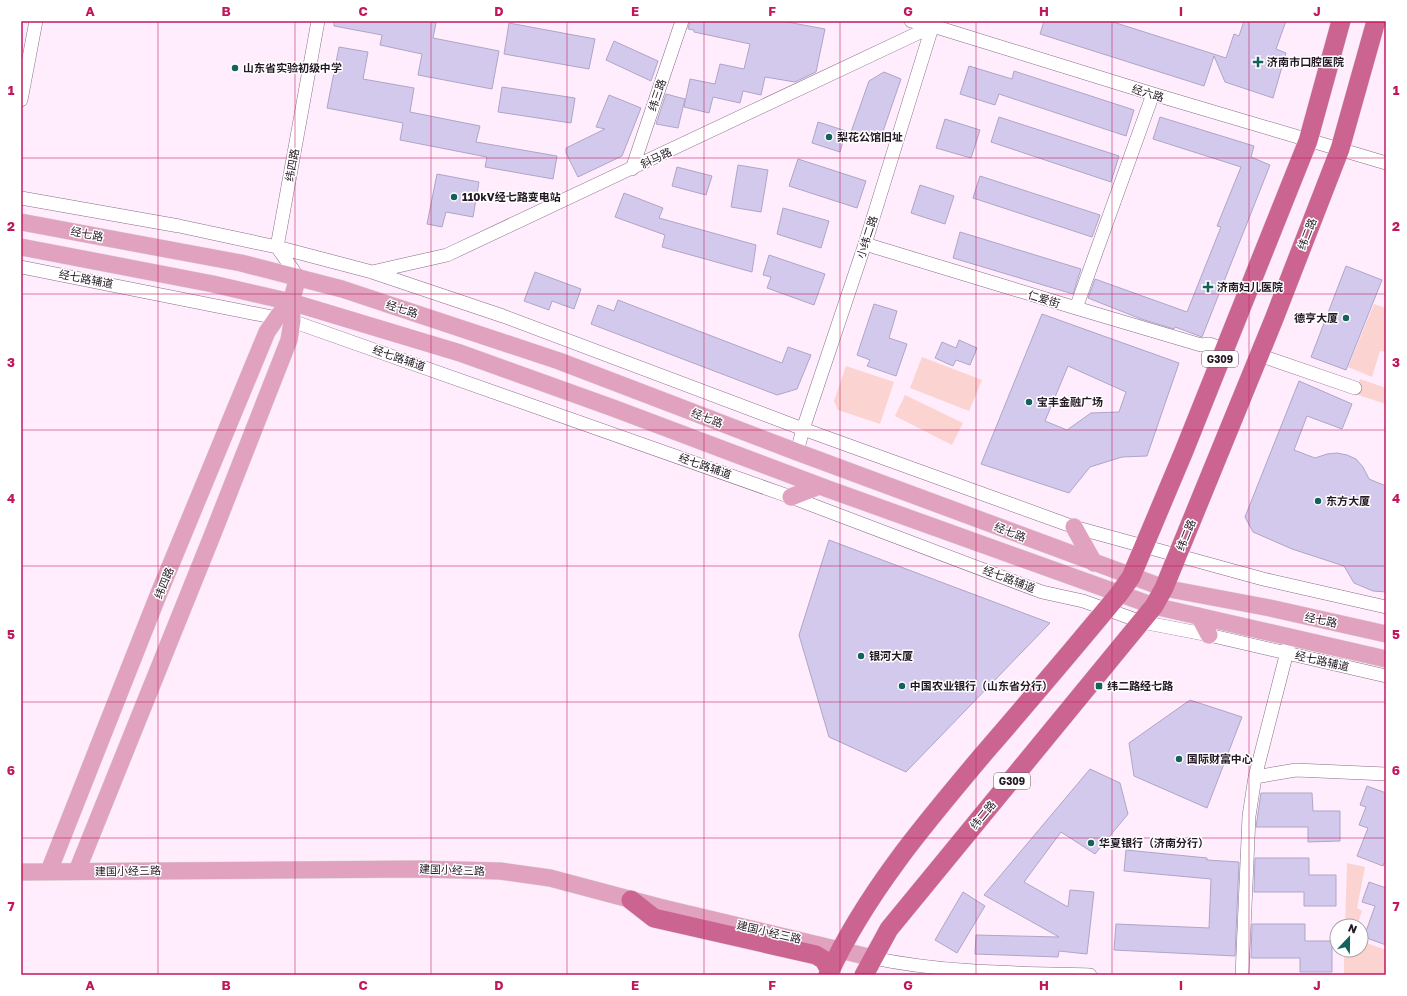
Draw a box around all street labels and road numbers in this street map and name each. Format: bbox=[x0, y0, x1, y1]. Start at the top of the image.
street label: 纬三路 bbox=[645, 77, 668, 113]
street label: 经六路 bbox=[1130, 81, 1166, 104]
street label: 斜马路 bbox=[638, 145, 673, 170]
street label: 纬四路 bbox=[282, 148, 301, 182]
street label: 小纬二路 bbox=[854, 214, 880, 260]
street label: 纬二路 bbox=[1295, 216, 1319, 252]
street label: 经七路 bbox=[70, 224, 105, 243]
street label: 经七路辅道 bbox=[58, 267, 114, 290]
street label: 仁爱街 bbox=[1026, 287, 1062, 310]
street label: 经七路 bbox=[384, 297, 420, 320]
street label: 经七路辅道 bbox=[371, 342, 427, 373]
road number: G309 bbox=[1202, 351, 1238, 367]
street label: 经七路 bbox=[689, 406, 725, 430]
street label: 经七路辅道 bbox=[677, 450, 733, 481]
street label: 纬二路 bbox=[1173, 517, 1198, 553]
street label: 经七路 bbox=[992, 520, 1028, 544]
street label: 经七路辅道 bbox=[981, 563, 1037, 594]
street label: 纬四路 bbox=[151, 565, 176, 601]
street label: 经七路 bbox=[1304, 610, 1339, 629]
street label: 经七路辅道 bbox=[1294, 648, 1350, 673]
road number: G309 bbox=[994, 773, 1030, 789]
street label: 纬二路 bbox=[967, 798, 998, 831]
street label: 建国小经三路 bbox=[419, 862, 485, 877]
street label: 建国小经三路 bbox=[95, 863, 161, 878]
street label: 建国小经三路 bbox=[735, 918, 803, 945]

